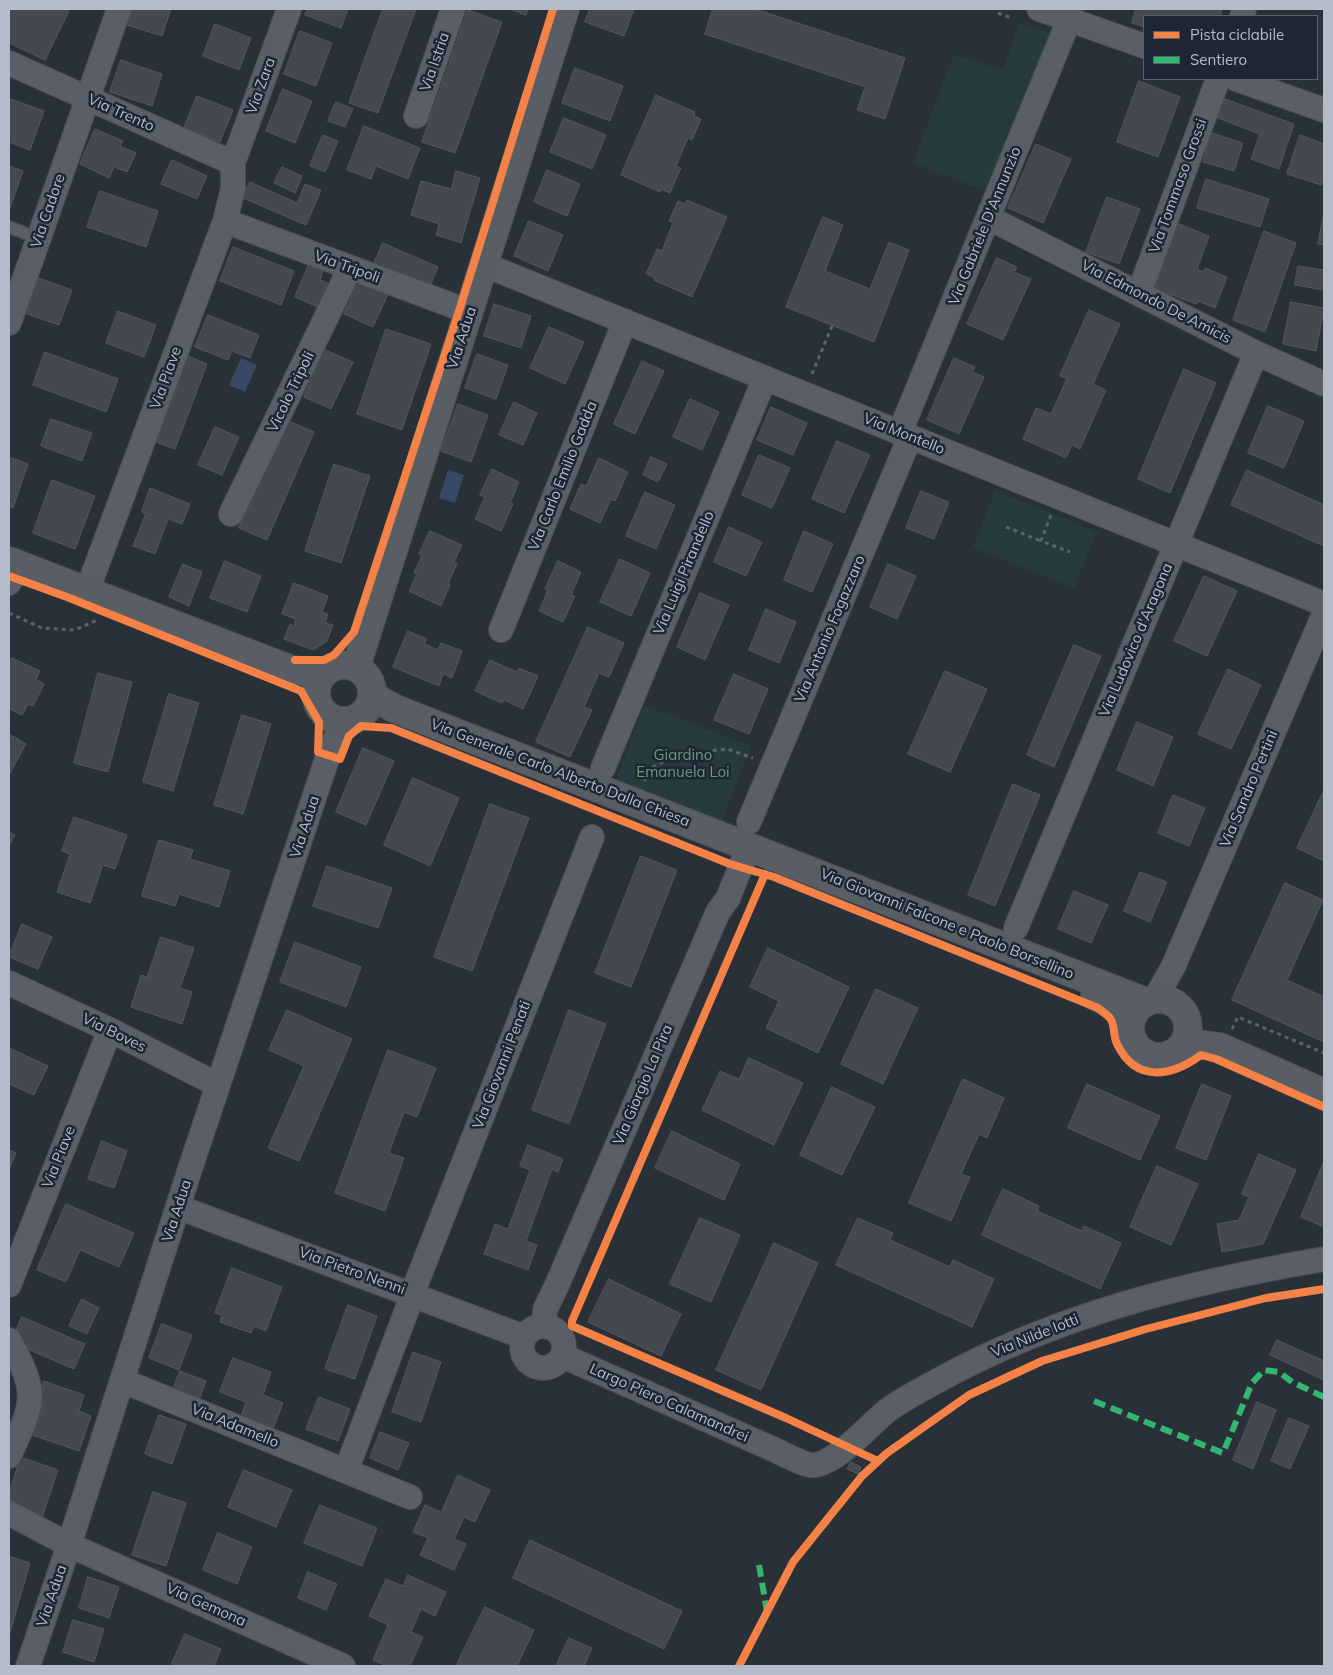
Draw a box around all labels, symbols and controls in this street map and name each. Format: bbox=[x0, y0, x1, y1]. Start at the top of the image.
legend bbox=[1143, 15, 1318, 80]
text: Pista ciclabile bbox=[1190, 25, 1284, 44]
street label: Via Istria bbox=[416, 30, 454, 94]
text: Sentiero bbox=[1190, 50, 1247, 69]
street label: Via Zara bbox=[242, 55, 280, 117]
street label: Via Trento bbox=[85, 90, 157, 136]
street label: Via Tommaso Grossi bbox=[1145, 116, 1211, 256]
street label: Via Gabriele D'Annunzio bbox=[945, 144, 1025, 308]
street label: Via Cadore bbox=[27, 172, 69, 250]
street label: Via Tripoli bbox=[312, 247, 382, 287]
street label: Via Edmondo De Amicis bbox=[1078, 256, 1234, 348]
street label: Via Adua bbox=[443, 305, 481, 371]
street label: Via Piave bbox=[146, 344, 186, 412]
street label: Vicolo Tripoli bbox=[264, 349, 318, 435]
street label: Via Carlo Emilio Gadda bbox=[525, 399, 601, 553]
street label: Via Montello bbox=[861, 410, 947, 458]
street label: Via Luigi Pirandello bbox=[650, 508, 718, 638]
street label: Via Antonio Fogazzaro bbox=[791, 553, 869, 705]
street label: Via Ludovico d'Aragona bbox=[1095, 560, 1177, 720]
street label: Via Generale Carlo Alberto Dalla Chiesa bbox=[428, 715, 692, 831]
street label: Via Sandro Pertini bbox=[1216, 728, 1282, 850]
park label: Giardino Emanuela Loi bbox=[636, 746, 730, 781]
street label: Via Adua bbox=[286, 794, 324, 860]
street label: Via Giovanni Falcone e Paolo Borsellino bbox=[817, 865, 1077, 983]
street label: Via Giovanni Penati bbox=[469, 998, 535, 1132]
street label: Via Boves bbox=[79, 1010, 149, 1056]
street label: Via Giorgio La Pira bbox=[609, 1022, 677, 1148]
street label: Via Piave bbox=[38, 1123, 80, 1191]
street label: Via Adua bbox=[158, 1178, 196, 1244]
street label: Via Pietro Nenni bbox=[296, 1243, 408, 1299]
street label: Via Nilde Iotti bbox=[989, 1310, 1081, 1362]
street label: Largo Piero Calamandrei bbox=[587, 1360, 751, 1446]
street label: Via Adamello bbox=[189, 1400, 281, 1452]
street label: Via Adua bbox=[33, 1563, 71, 1629]
street label: Via Gemona bbox=[163, 1579, 249, 1631]

